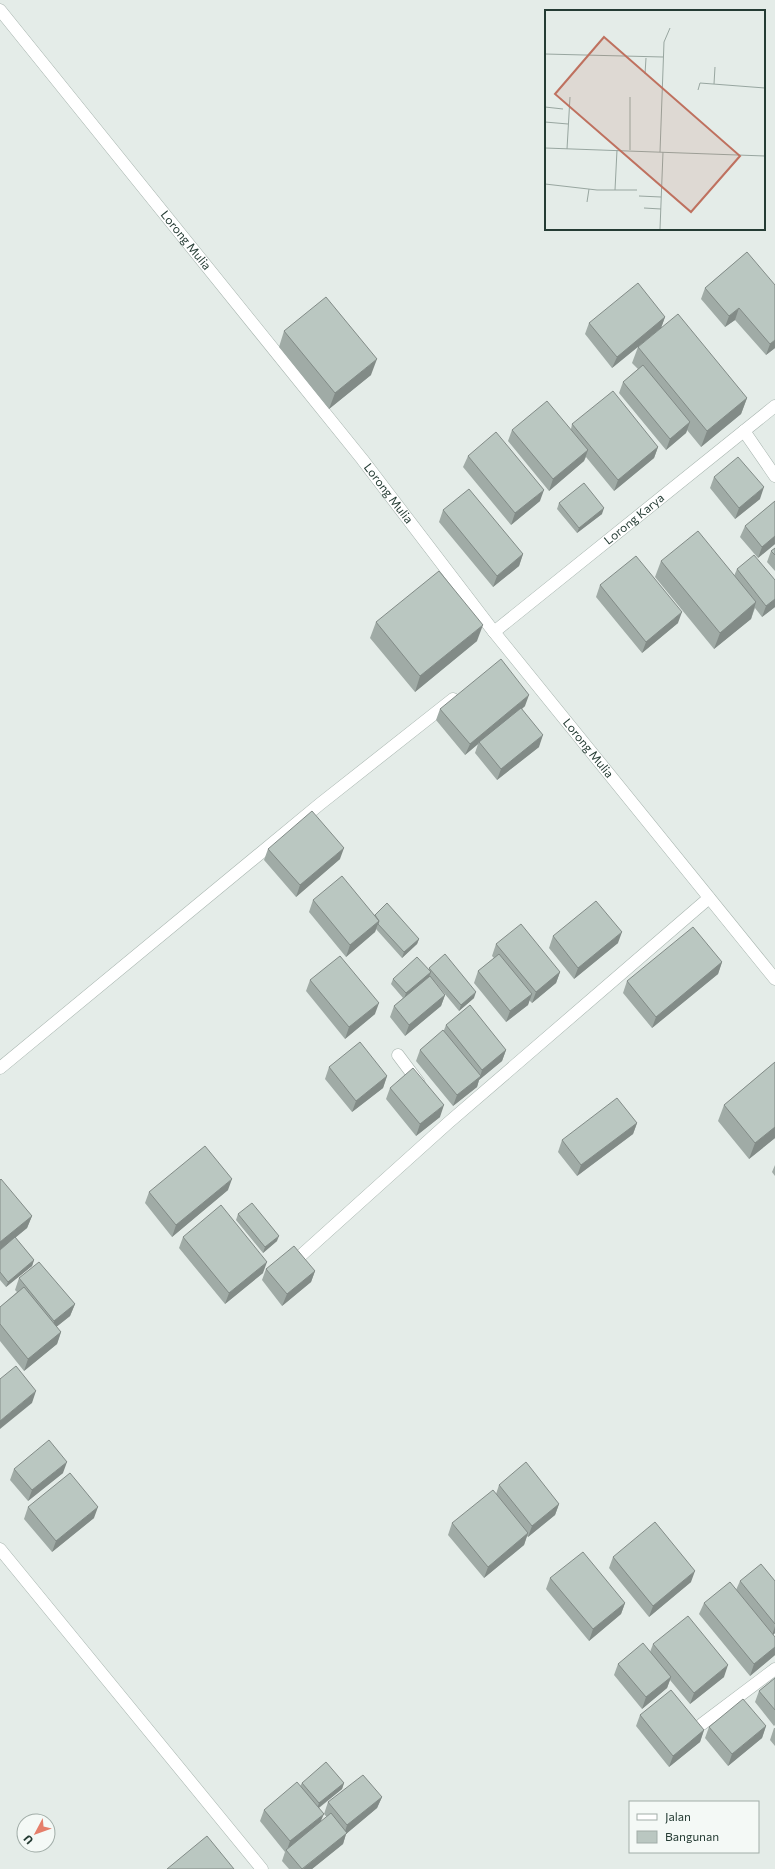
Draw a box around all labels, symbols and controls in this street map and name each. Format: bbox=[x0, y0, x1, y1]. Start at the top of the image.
inset map bbox=[545, 10, 765, 230]
street label: Lorong Mulia bbox=[158, 207, 215, 272]
street label: Lorong Mulia bbox=[362, 460, 416, 526]
street label: Lorong Karya bbox=[601, 490, 666, 547]
street label: Lorong Mulia bbox=[561, 715, 617, 780]
legend bbox=[629, 1801, 759, 1853]
text: Jalan bbox=[665, 1809, 691, 1824]
north arrow bbox=[16, 1813, 56, 1853]
text: Bangunan bbox=[665, 1829, 719, 1843]
text: U bbox=[21, 1833, 36, 1847]

